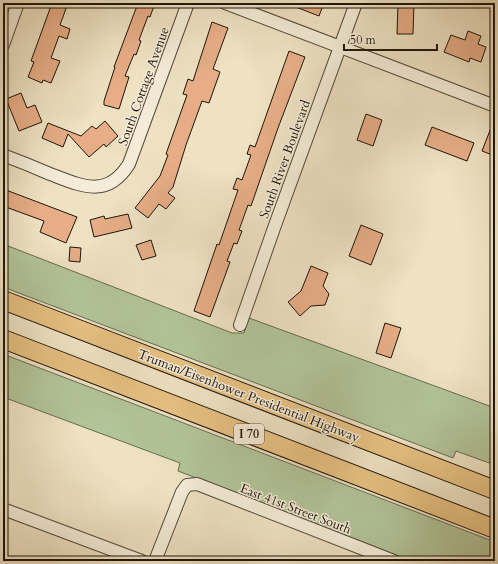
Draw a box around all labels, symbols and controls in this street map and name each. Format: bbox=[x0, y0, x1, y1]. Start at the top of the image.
street label: South Cottage Avenue bbox=[114, 24, 174, 148]
scale bar bbox=[344, 26, 437, 52]
text: 50 m bbox=[350, 32, 377, 48]
street label: South River Boulevard bbox=[255, 98, 315, 221]
street label: Truman/Eisenhower Presidential Highway bbox=[135, 345, 362, 447]
road number: I 70 bbox=[234, 424, 264, 444]
street label: East 41st Street South bbox=[238, 479, 354, 538]

